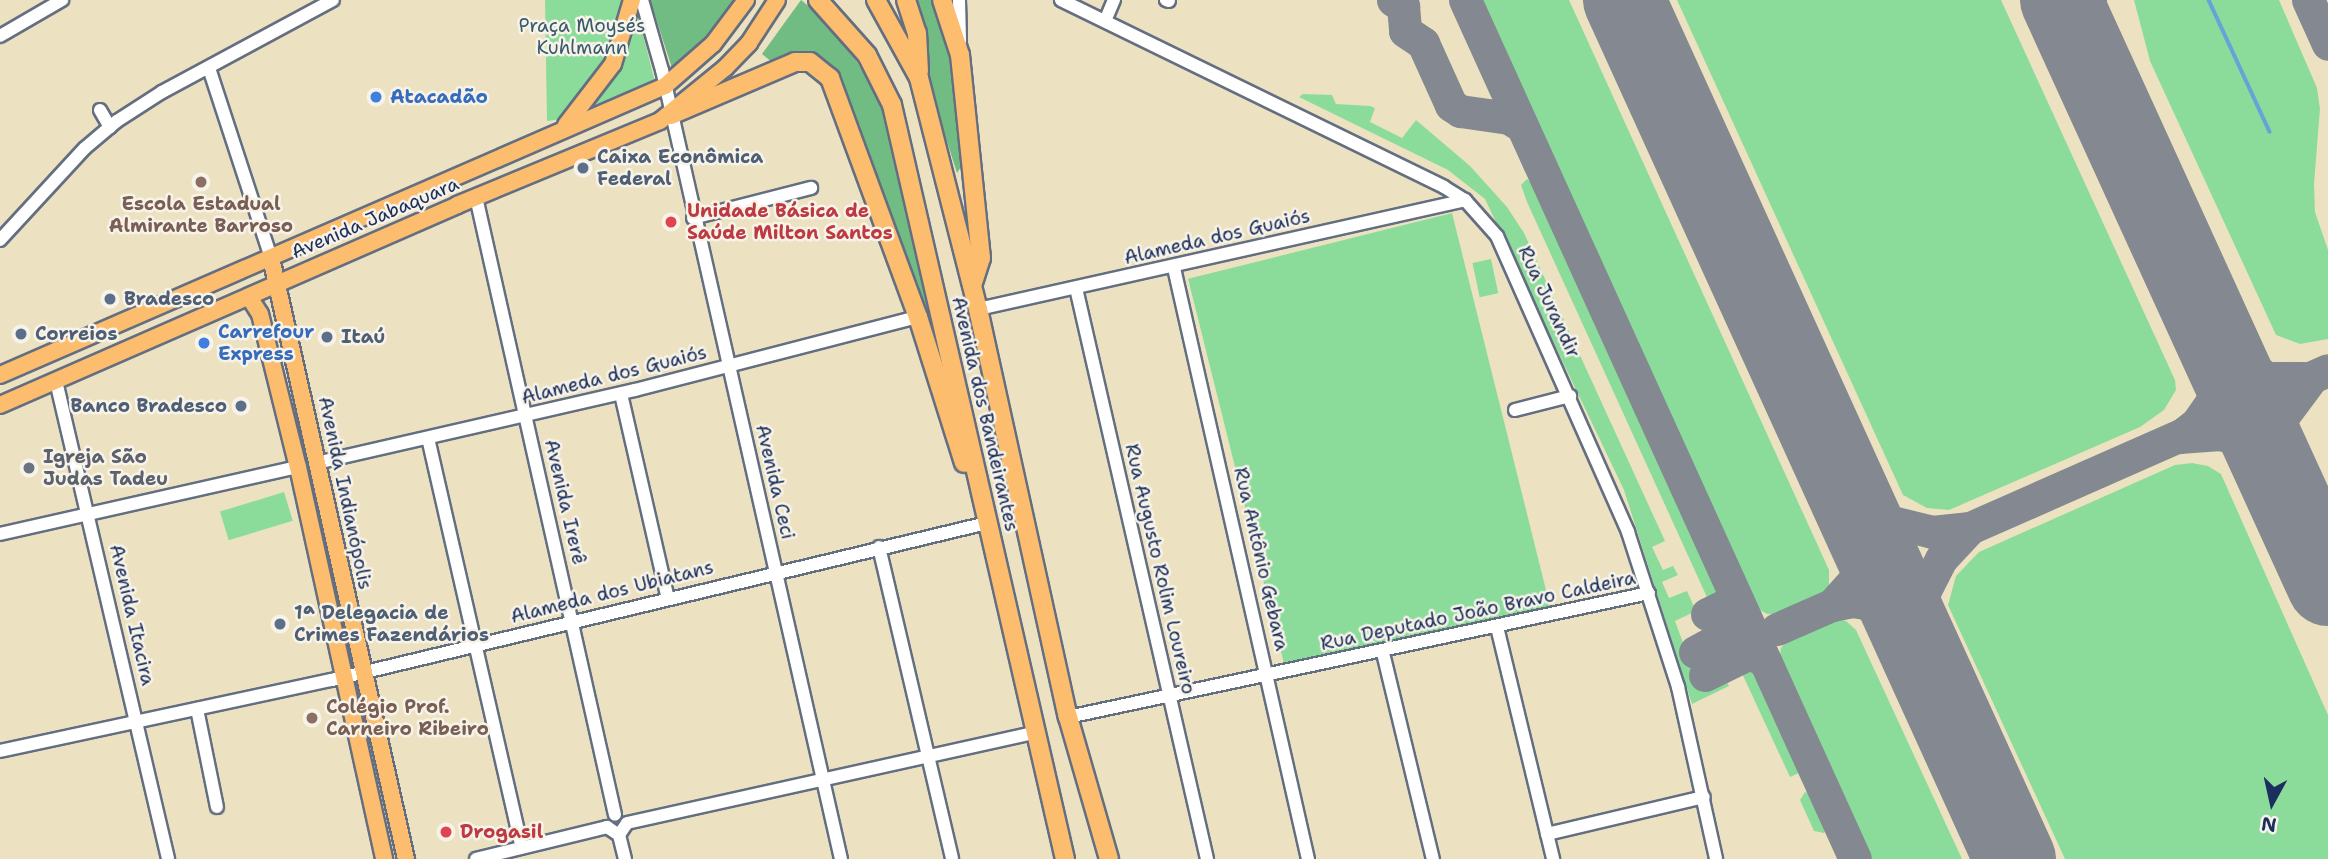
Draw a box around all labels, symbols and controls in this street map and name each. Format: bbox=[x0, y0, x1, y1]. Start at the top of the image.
park label: Praça Moysés Kuhlmann bbox=[519, 15, 645, 59]
place label: Atacadão bbox=[390, 86, 488, 108]
marker: Atacadão bbox=[368, 89, 384, 105]
place label: Caixa Econômica Federal bbox=[597, 146, 763, 190]
marker: Caixa Econômica Federal bbox=[575, 160, 591, 176]
street label: Avenida Jabaquara bbox=[288, 172, 462, 264]
marker: Escola Estadual Almirante Barroso bbox=[193, 174, 209, 190]
place label: Escola Estadual Almirante Barroso bbox=[109, 193, 293, 237]
place label: Unidade Básica de Saúde Milton Santos bbox=[687, 200, 893, 244]
street label: Alameda dos Guaiós bbox=[1122, 205, 1312, 269]
marker: Unidade Básica de Saúde Milton Santos bbox=[661, 212, 681, 232]
street label: Rua Jurandir bbox=[1513, 242, 1585, 362]
place label: Bradesco bbox=[124, 288, 214, 310]
marker: Bradesco bbox=[102, 291, 118, 307]
street label: Avenida dos Bandeirantes bbox=[947, 294, 1023, 534]
place label: Carrefour Express bbox=[218, 321, 314, 365]
place label: Correios bbox=[35, 323, 117, 345]
marker: Correios bbox=[13, 326, 29, 342]
place label: Itaú bbox=[341, 326, 385, 348]
marker: Itaú bbox=[319, 329, 335, 345]
marker: Carrefour Express bbox=[196, 335, 212, 351]
street label: Alameda dos Guaiós bbox=[519, 341, 709, 409]
place label: Banco Bradesco bbox=[71, 395, 227, 417]
street label: Avenida Indianópolis bbox=[313, 395, 377, 591]
marker: Banco Bradesco bbox=[233, 398, 249, 414]
street label: Avenida Ceci bbox=[751, 422, 799, 542]
street label: Avenida Irerê bbox=[540, 437, 590, 567]
street label: Rua Augusto Rolim Loureiro bbox=[1120, 442, 1200, 696]
place label: Igreja São Judas Tadeu bbox=[43, 446, 168, 490]
marker: Igreja São Judas Tadeu bbox=[21, 460, 37, 476]
street label: Rua Antônio Gebara bbox=[1229, 465, 1293, 653]
street label: Avenida Itacira bbox=[105, 542, 159, 688]
street label: Alameda dos Ubiatans bbox=[508, 556, 716, 628]
street label: Rua Deputado João Bravo Caldeira bbox=[1319, 566, 1637, 656]
place label: 1ª Delegacia de Crimes Fazendários bbox=[294, 602, 489, 646]
marker: 1ª Delegacia de Crimes Fazendários bbox=[272, 616, 288, 632]
place label: Colégio Prof. Carneiro Ribeiro bbox=[326, 696, 489, 740]
marker: Colégio Prof. Carneiro Ribeiro bbox=[304, 710, 320, 726]
north arrow bbox=[2237, 768, 2307, 838]
text: N bbox=[2260, 811, 2278, 838]
place label: Drogasil bbox=[460, 821, 543, 843]
marker: Drogasil bbox=[438, 824, 454, 840]

